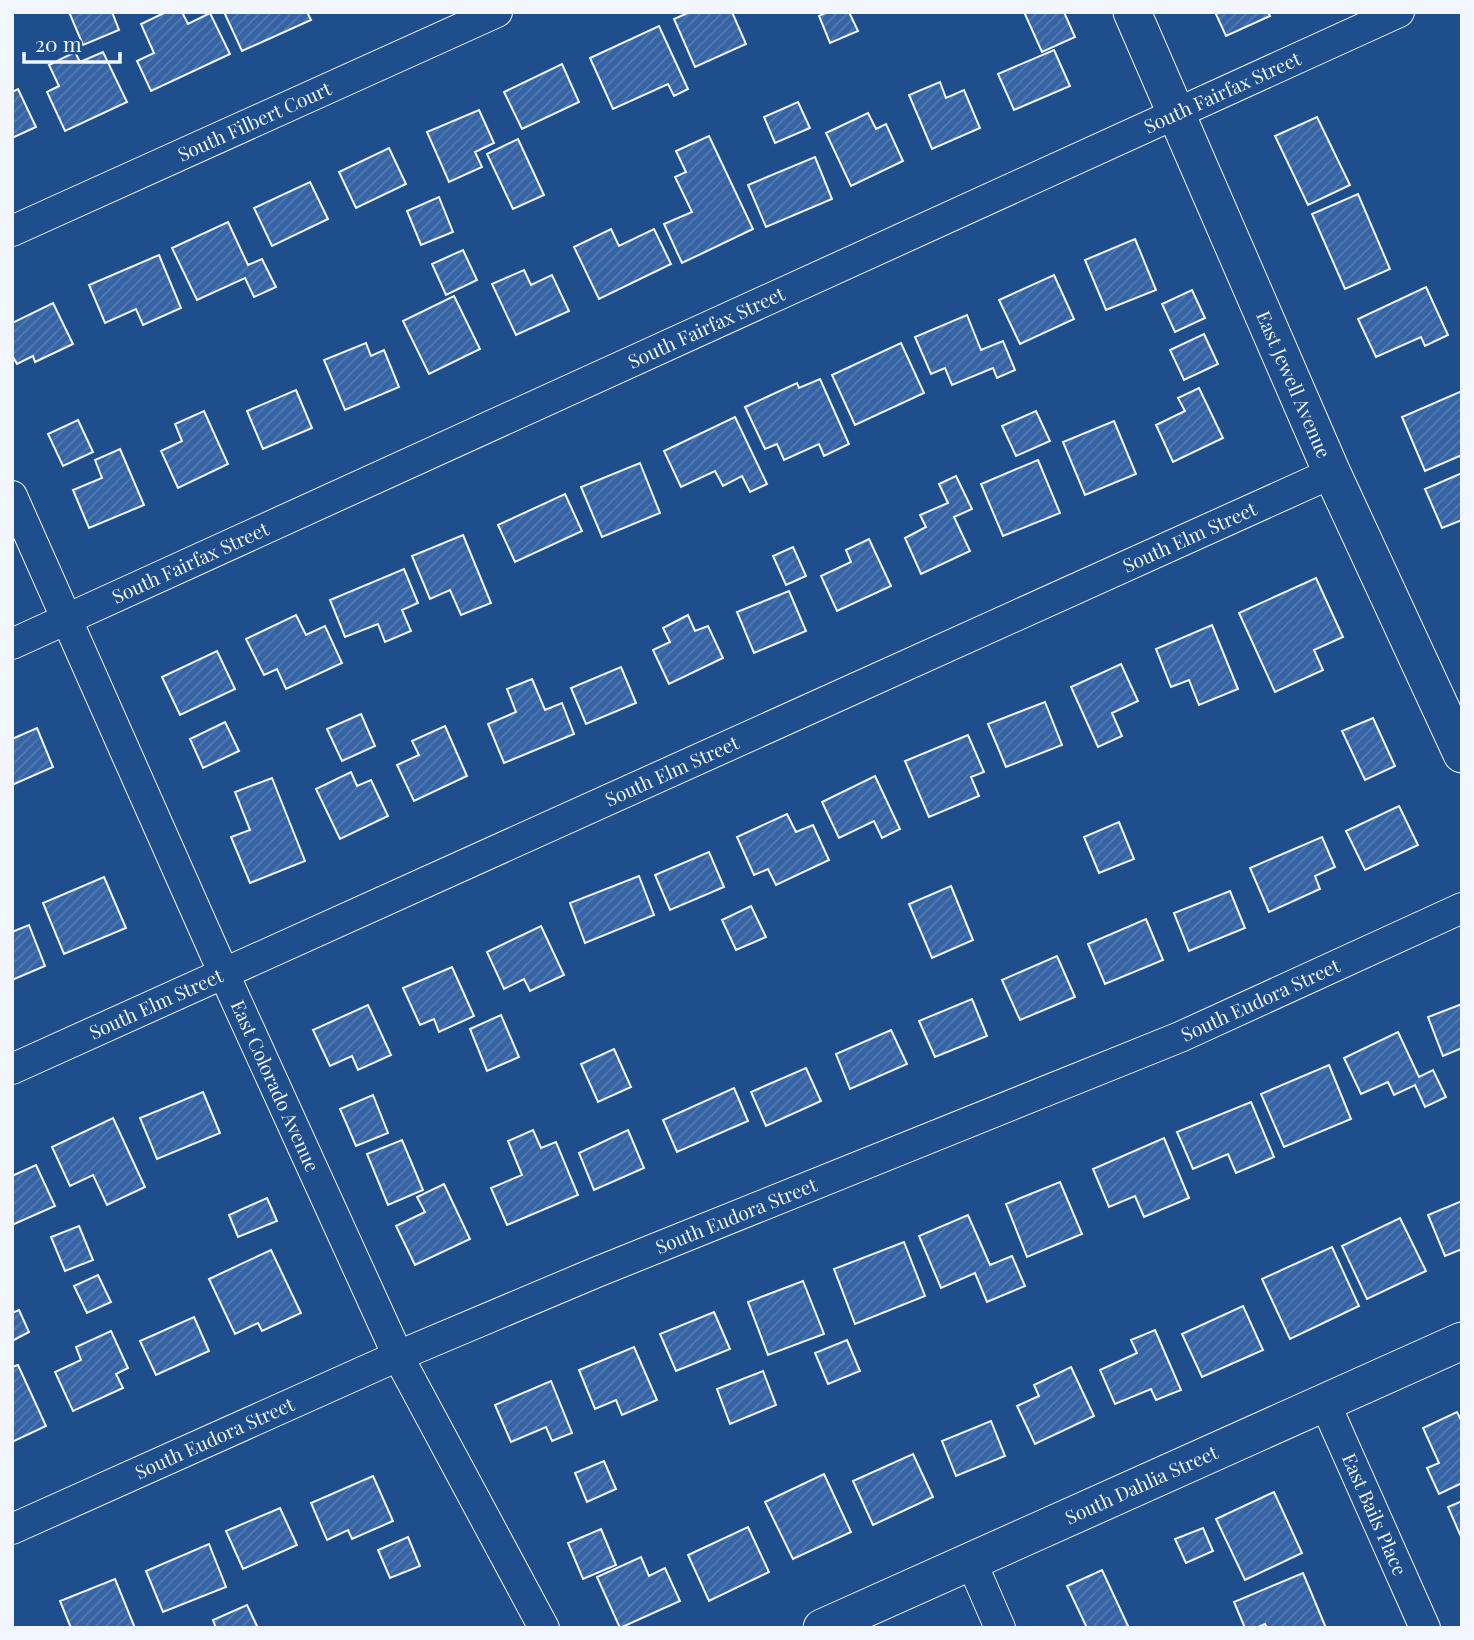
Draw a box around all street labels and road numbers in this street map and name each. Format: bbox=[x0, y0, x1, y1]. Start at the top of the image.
street label: South Fairfax Street bbox=[1139, 45, 1305, 139]
street label: South Filbert Court bbox=[173, 75, 335, 167]
street label: South Fairfax Street bbox=[623, 280, 789, 374]
street label: East Jewell Avenue bbox=[1251, 306, 1338, 462]
street label: South Elm Street bbox=[1118, 495, 1260, 578]
street label: South Fairfax Street bbox=[107, 515, 273, 609]
street label: South Elm Street bbox=[600, 729, 743, 812]
street label: South Eudora Street bbox=[1176, 952, 1344, 1047]
street label: South Elm Street bbox=[85, 961, 227, 1045]
street label: East Colorado Avenue bbox=[226, 996, 326, 1176]
street label: South Eudora Street bbox=[651, 1171, 821, 1259]
street label: South Eudora Street bbox=[130, 1390, 298, 1484]
street label: South Dahlia Street bbox=[1060, 1438, 1222, 1529]
street label: East Bails Place bbox=[1337, 1449, 1414, 1579]

